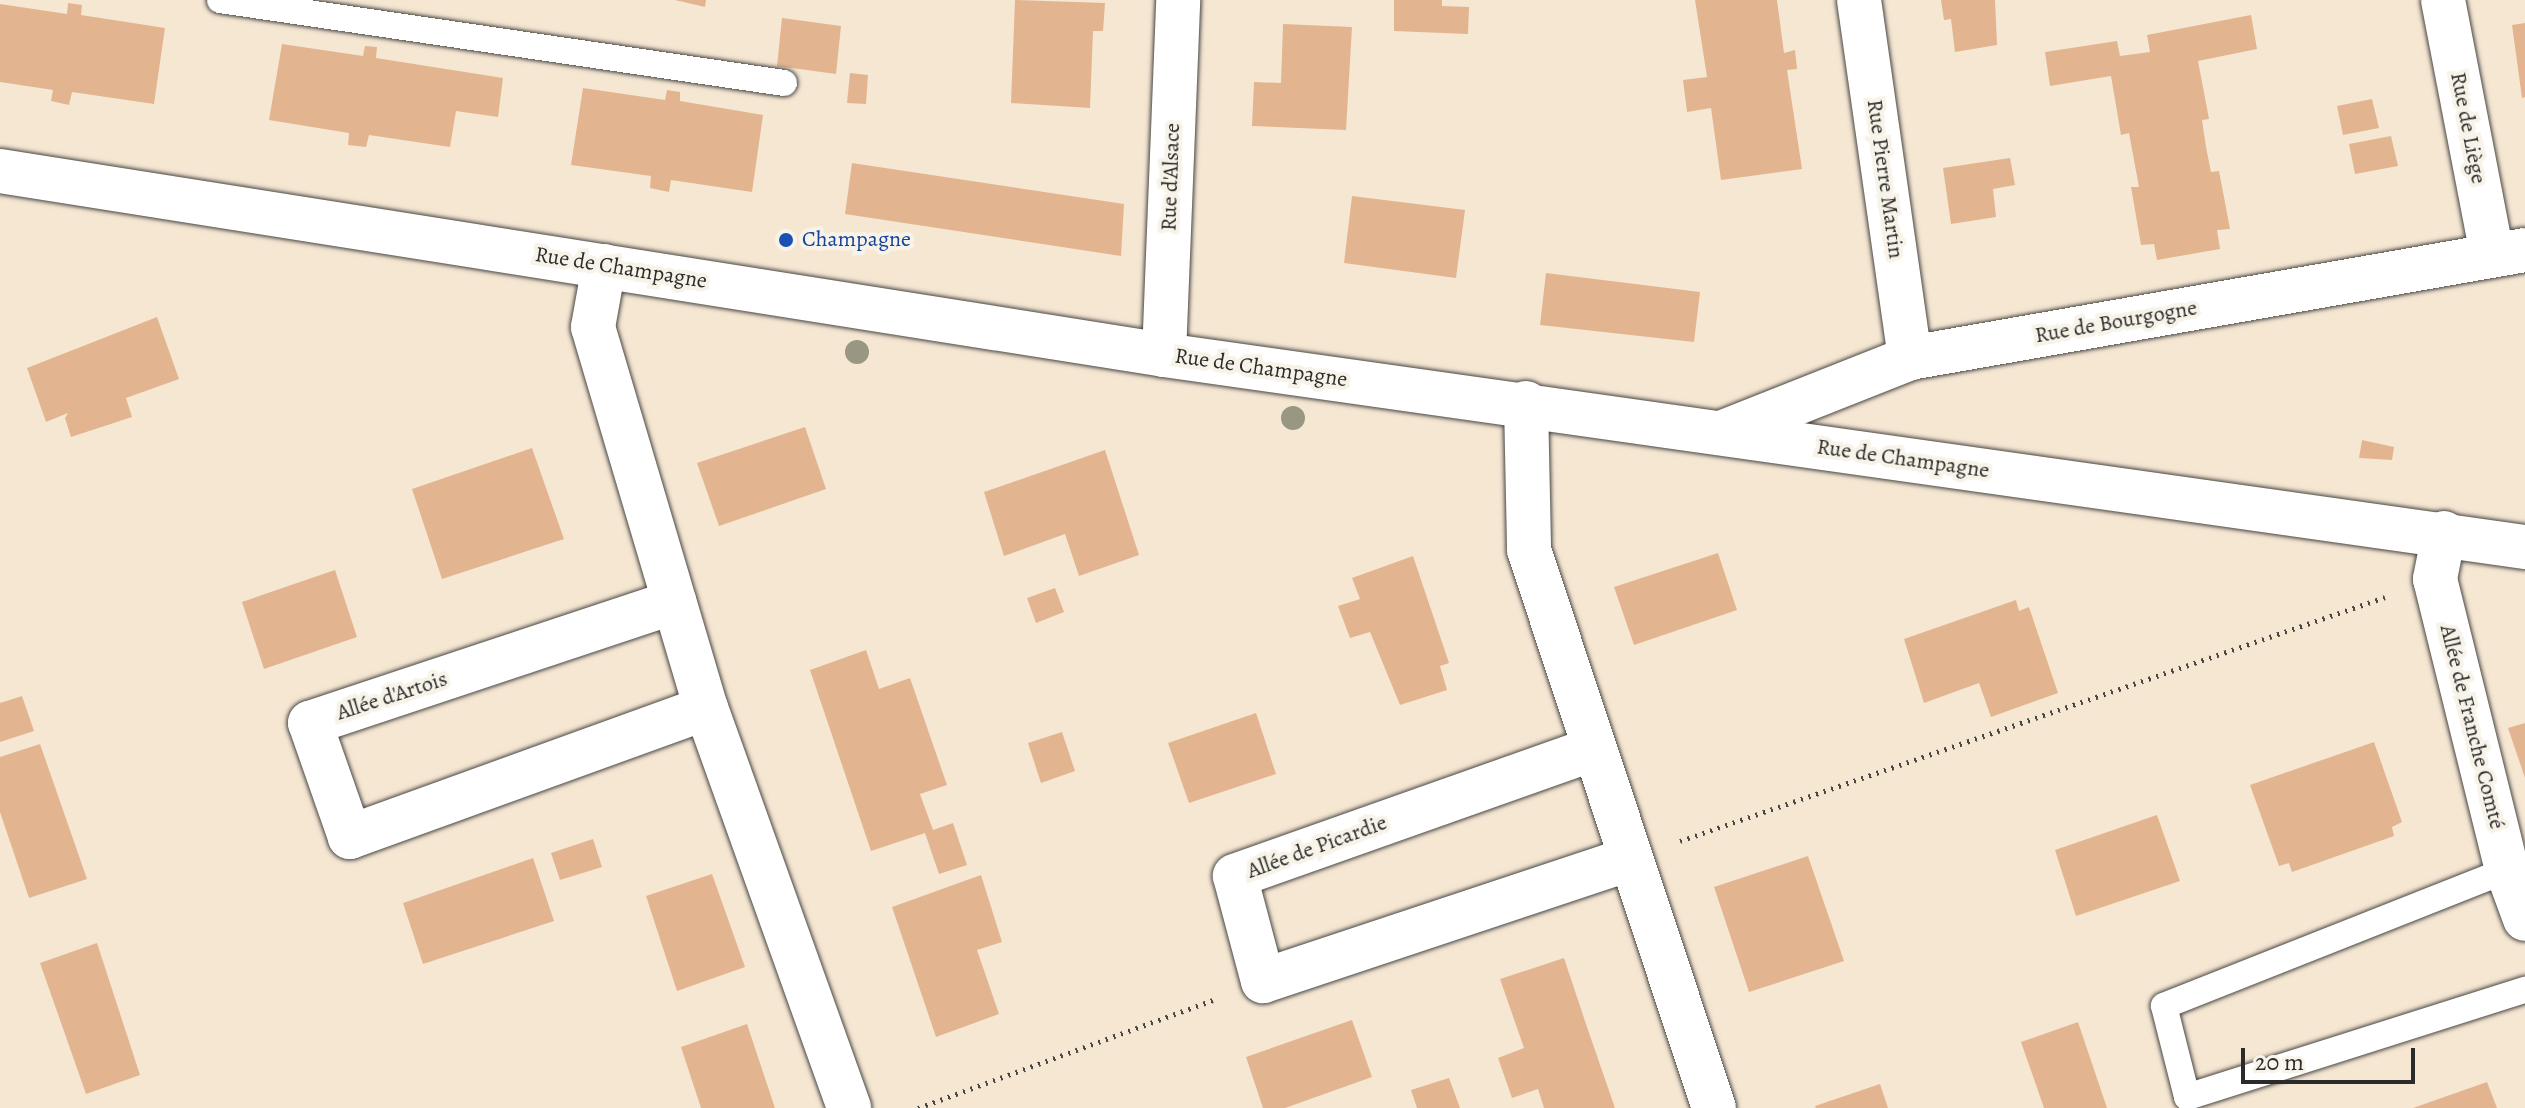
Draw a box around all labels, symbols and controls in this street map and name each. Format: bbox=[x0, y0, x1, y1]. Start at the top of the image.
street label: Rue de Liège bbox=[2444, 70, 2492, 186]
street label: Rue Pierre Martin bbox=[1861, 98, 1909, 260]
street label: Rue d'Alsace bbox=[1156, 123, 1186, 231]
place label: Champagne bbox=[802, 227, 911, 253]
marker: Champagne bbox=[777, 231, 795, 249]
street label: Rue de Champagne bbox=[533, 241, 709, 295]
street label: Rue de Bourgogne bbox=[2033, 295, 2199, 349]
street label: Rue de Champagne bbox=[1173, 343, 1349, 393]
street label: Rue de Champagne bbox=[1815, 434, 1991, 484]
street label: Allée de Franche Comté bbox=[2434, 622, 2510, 832]
street label: Allée d'Artois bbox=[333, 666, 451, 726]
street label: Allée de Picardie bbox=[1244, 809, 1390, 885]
scale bar bbox=[2245, 1032, 2419, 1082]
text: 20 m bbox=[2255, 1046, 2304, 1078]

